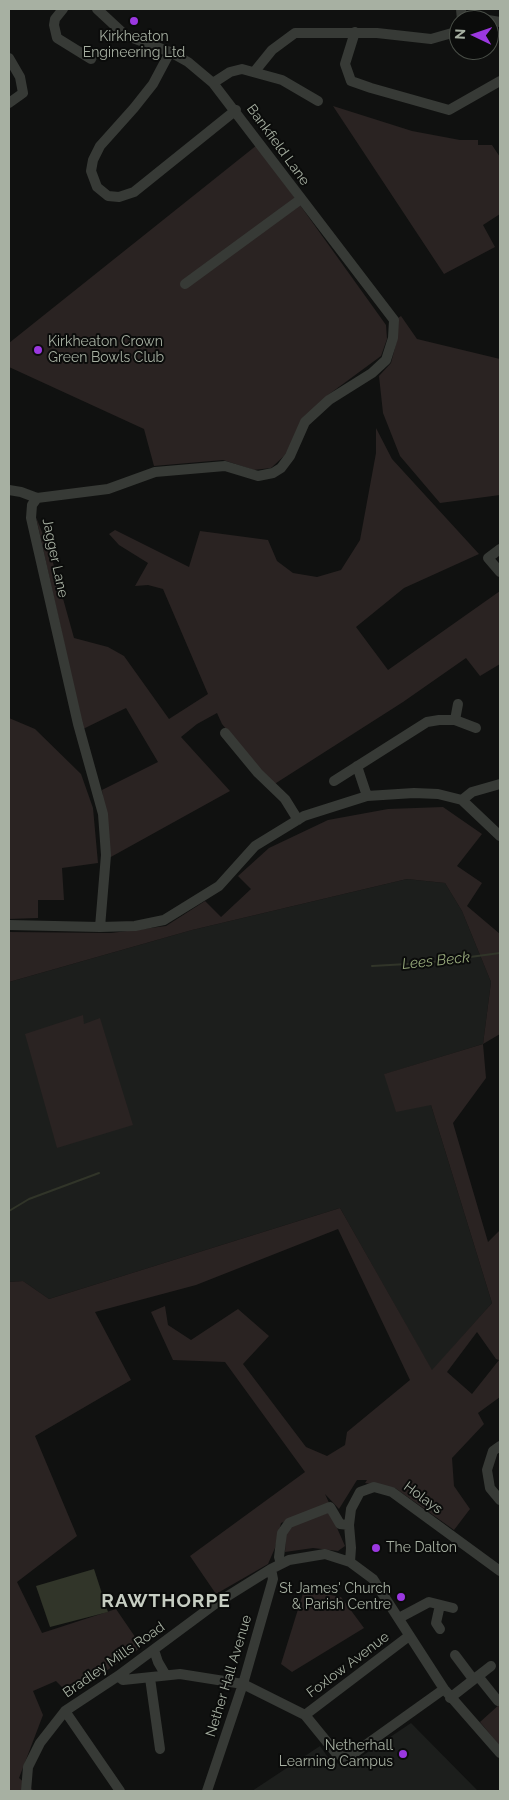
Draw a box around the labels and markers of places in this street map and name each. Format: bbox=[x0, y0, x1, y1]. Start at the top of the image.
marker: Kirkheaton Engineering Ltd bbox=[128, 15, 140, 27]
place label: Kirkheaton Engineering Ltd bbox=[83, 29, 185, 62]
place label: Kirkheaton Crown Green Bowls Club bbox=[48, 334, 164, 367]
marker: Kirkheaton Crown Green Bowls Club bbox=[32, 344, 44, 356]
place label: The Dalton bbox=[386, 1540, 457, 1556]
marker: The Dalton bbox=[370, 1542, 382, 1554]
place label: St James' Church & Parish Centre bbox=[279, 1581, 391, 1614]
marker: St James' Church & Parish Centre bbox=[395, 1591, 407, 1603]
place label: Netherhall Learning Campus bbox=[279, 1738, 393, 1770]
marker: Netherhall Learning Campus bbox=[397, 1748, 409, 1760]

